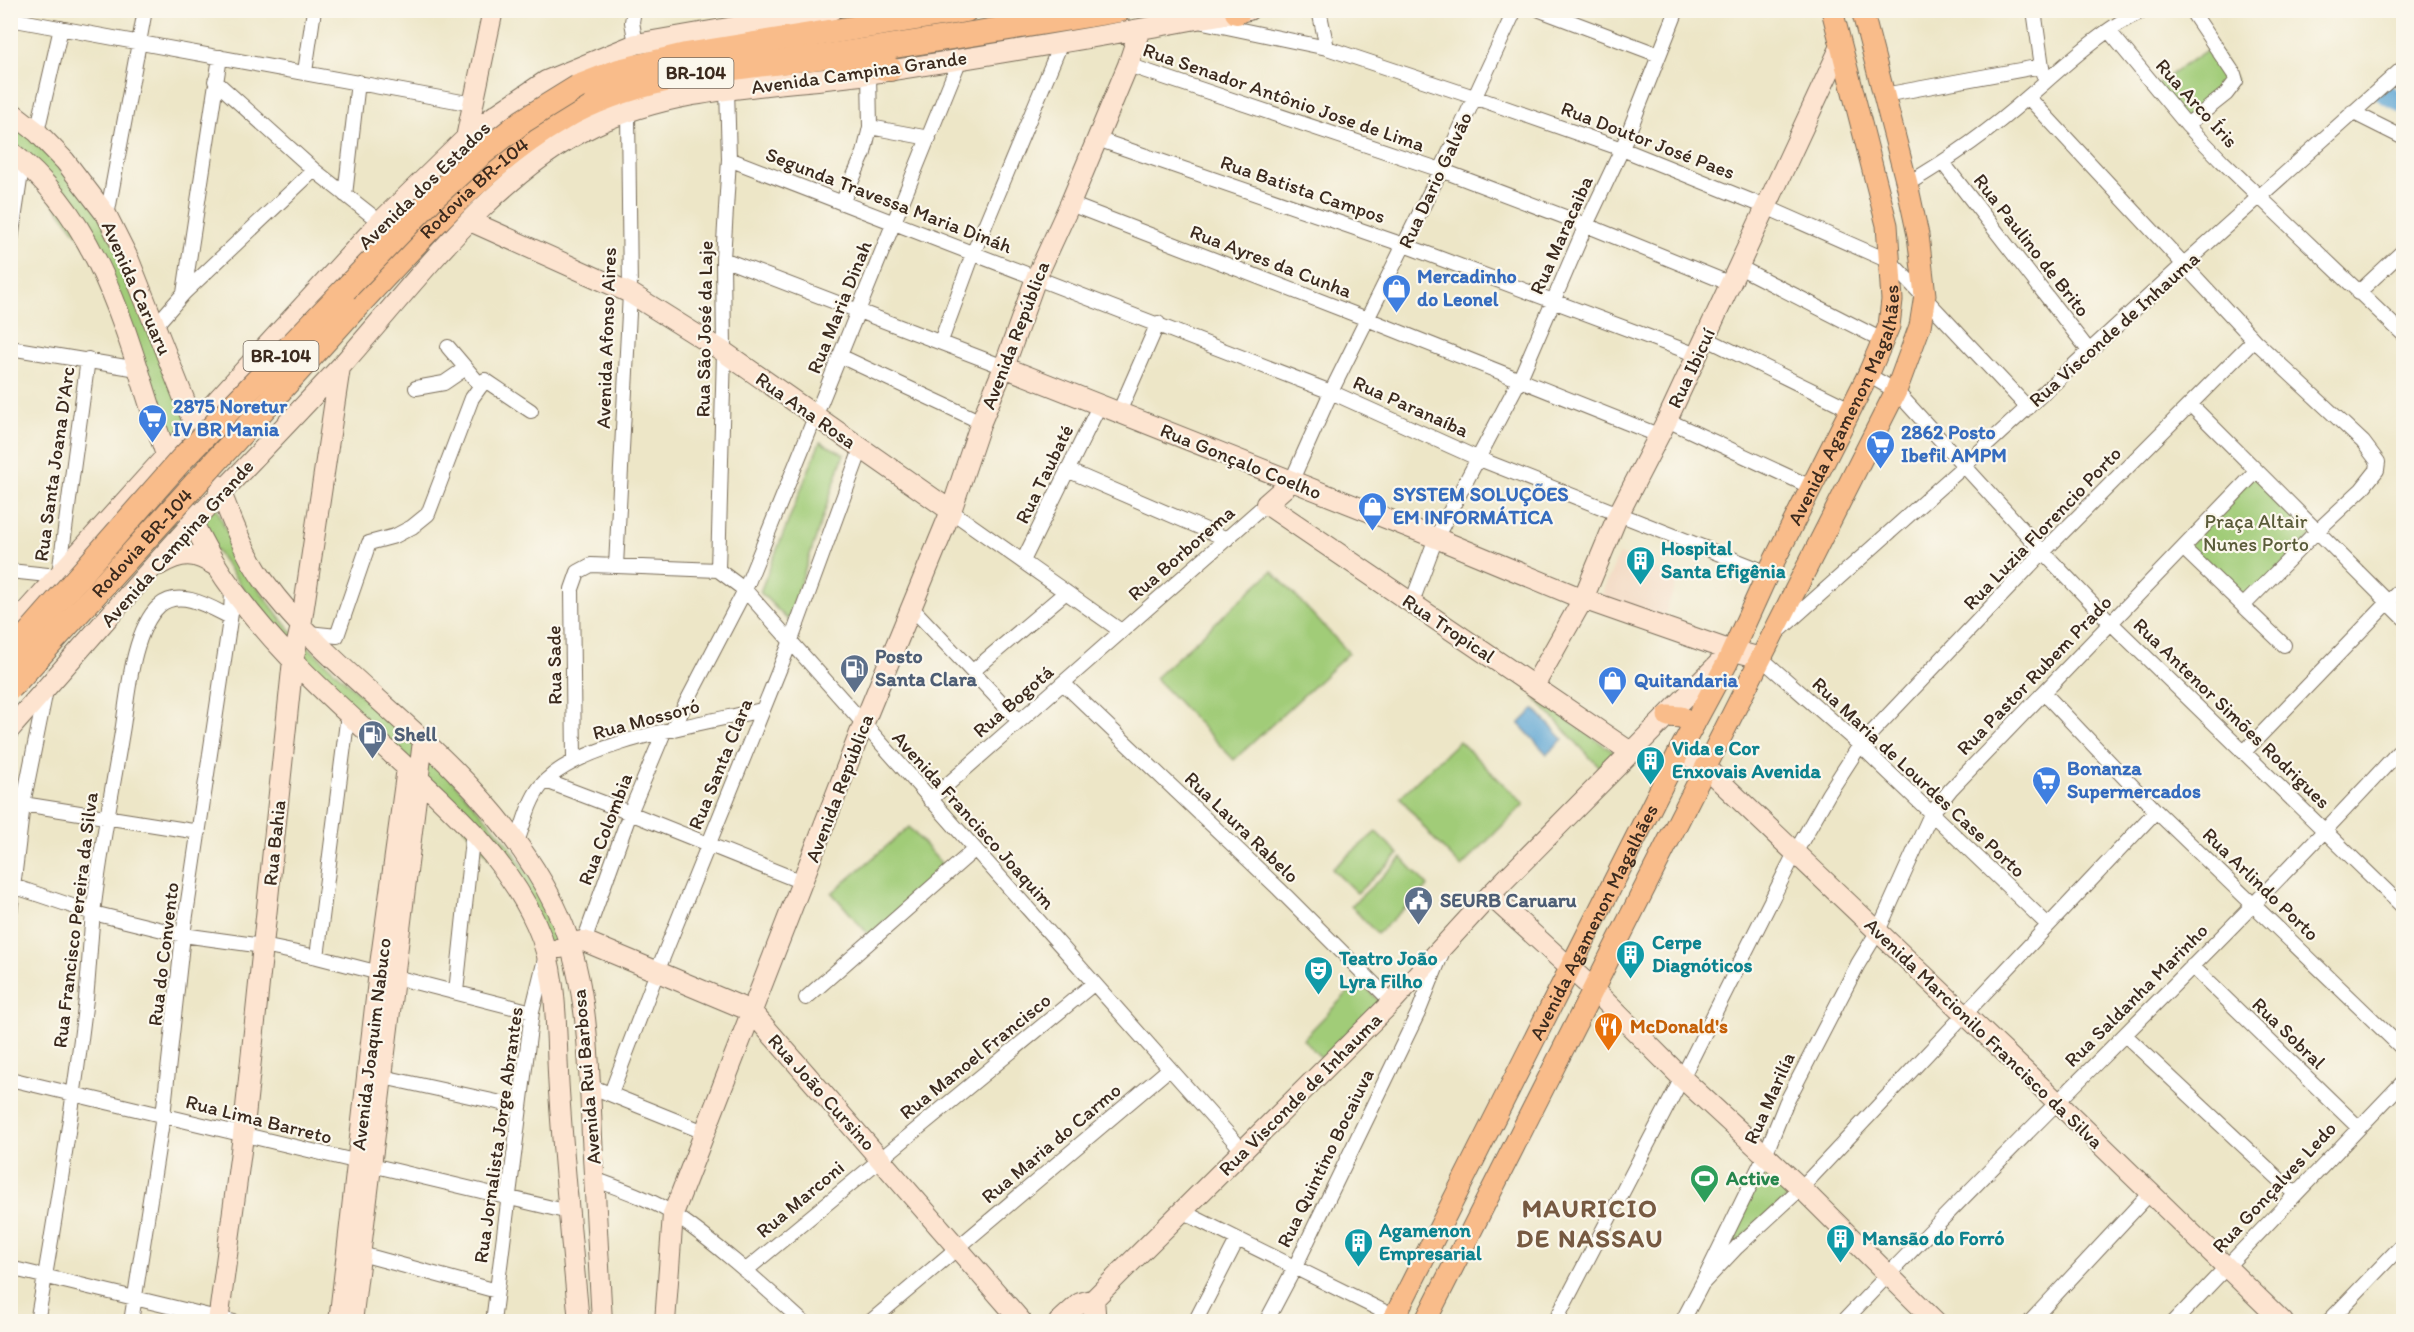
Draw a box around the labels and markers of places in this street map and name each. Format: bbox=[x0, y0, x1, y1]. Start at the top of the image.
place label: Mercadinho do Leonel bbox=[1417, 264, 1517, 311]
shop icon: Mercadinho do Leonel bbox=[1380, 272, 1412, 314]
place label: 2875 Noretur IV BR Mania bbox=[173, 394, 288, 441]
supermarket icon: 2875 Noretur IV BR Mania bbox=[136, 402, 168, 444]
place label: 2862 Posto Ibefil AMPM bbox=[1901, 420, 2007, 467]
supermarket icon: 2862 Posto Ibefil AMPM bbox=[1864, 428, 1896, 470]
place label: SYSTEM SOLUÇÕES EM INFORMÁTICA bbox=[1393, 482, 1568, 529]
shop icon: SYSTEM SOLUÇÕES EM INFORMÁTICA bbox=[1356, 490, 1388, 532]
place label: Hospital Santa Efigênia bbox=[1661, 536, 1786, 584]
building icon: Hospital Santa Efigênia bbox=[1624, 544, 1656, 586]
place label: Posto Santa Clara bbox=[875, 644, 978, 691]
fuel station icon: Posto Santa Clara bbox=[838, 652, 870, 694]
shop icon: Quitandaria bbox=[1597, 664, 1629, 706]
place label: Quitandaria bbox=[1634, 668, 1739, 692]
fuel station icon: Shell bbox=[357, 718, 389, 760]
place label: Shell bbox=[394, 722, 437, 746]
place label: Vida e Cor Enxovais Avenida bbox=[1672, 736, 1822, 783]
building icon: Vida e Cor Enxovais Avenida bbox=[1635, 744, 1667, 786]
place label: Bonanza Supermercados bbox=[2067, 756, 2201, 804]
supermarket icon: Bonanza Supermercados bbox=[2030, 764, 2062, 806]
public building icon: SEURB Caruaru bbox=[1403, 884, 1435, 926]
place label: SEURB Caruaru bbox=[1440, 888, 1577, 912]
place label: Cerpe Diagnóticos bbox=[1652, 930, 1753, 978]
building icon: Cerpe Diagnóticos bbox=[1615, 938, 1647, 980]
place label: Teatro João Lyra Filho bbox=[1338, 946, 1438, 994]
theatre icon: Teatro João Lyra Filho bbox=[1302, 954, 1334, 996]
restaurant icon: McDonald's bbox=[1593, 1010, 1625, 1052]
place label: McDonald's bbox=[1630, 1014, 1728, 1038]
sports icon: Active bbox=[1689, 1162, 1721, 1204]
place label: Active bbox=[1725, 1166, 1780, 1190]
place label: Agamenon Empresarial bbox=[1378, 1218, 1482, 1266]
building icon: Mansão do Forró bbox=[1825, 1222, 1857, 1264]
building icon: Agamenon Empresarial bbox=[1342, 1226, 1374, 1268]
place label: Mansão do Forró bbox=[1862, 1226, 2005, 1250]

